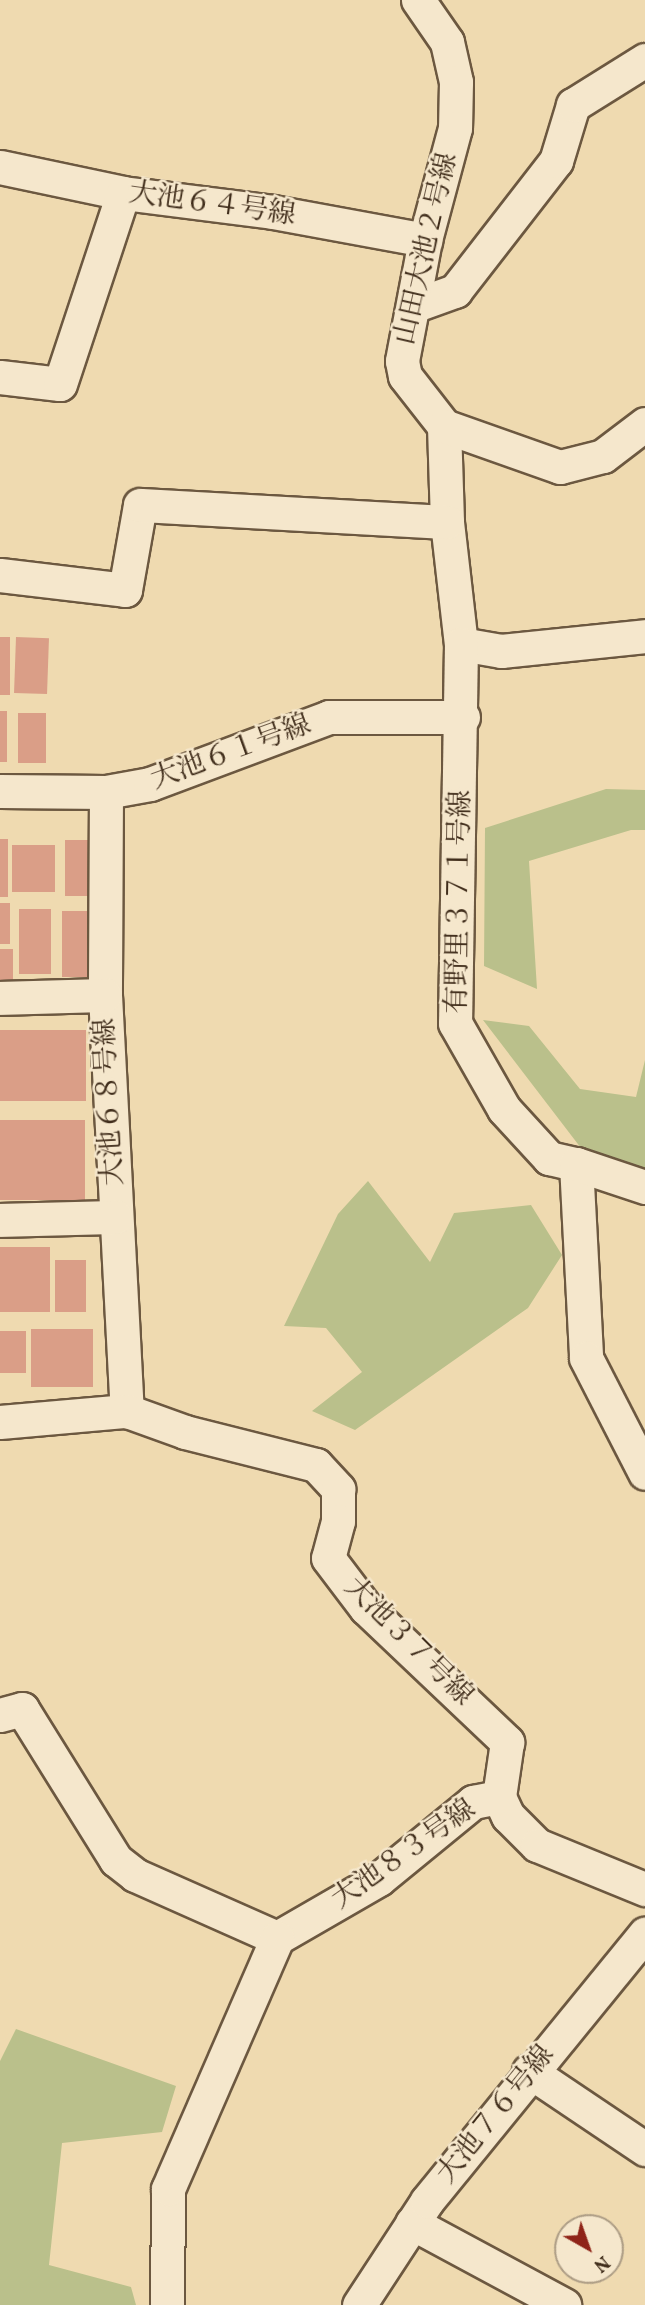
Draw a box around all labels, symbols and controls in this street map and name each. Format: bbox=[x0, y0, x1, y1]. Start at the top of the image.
street label: 山田大池２号線 bbox=[389, 150, 465, 348]
street label: 大池６４号線 bbox=[126, 177, 298, 233]
street label: 大池６１号線 bbox=[146, 708, 316, 798]
street label: 有野里３７１号線 bbox=[441, 790, 479, 1014]
street label: 大池６８号線 bbox=[89, 1017, 131, 1187]
street label: 大池３７号線 bbox=[337, 1571, 479, 1713]
street label: 大池８３号線 bbox=[326, 1793, 482, 1917]
street label: 大池７６号線 bbox=[430, 2039, 562, 2191]
north arrow bbox=[554, 2214, 624, 2284]
text: N bbox=[588, 2249, 615, 2278]

